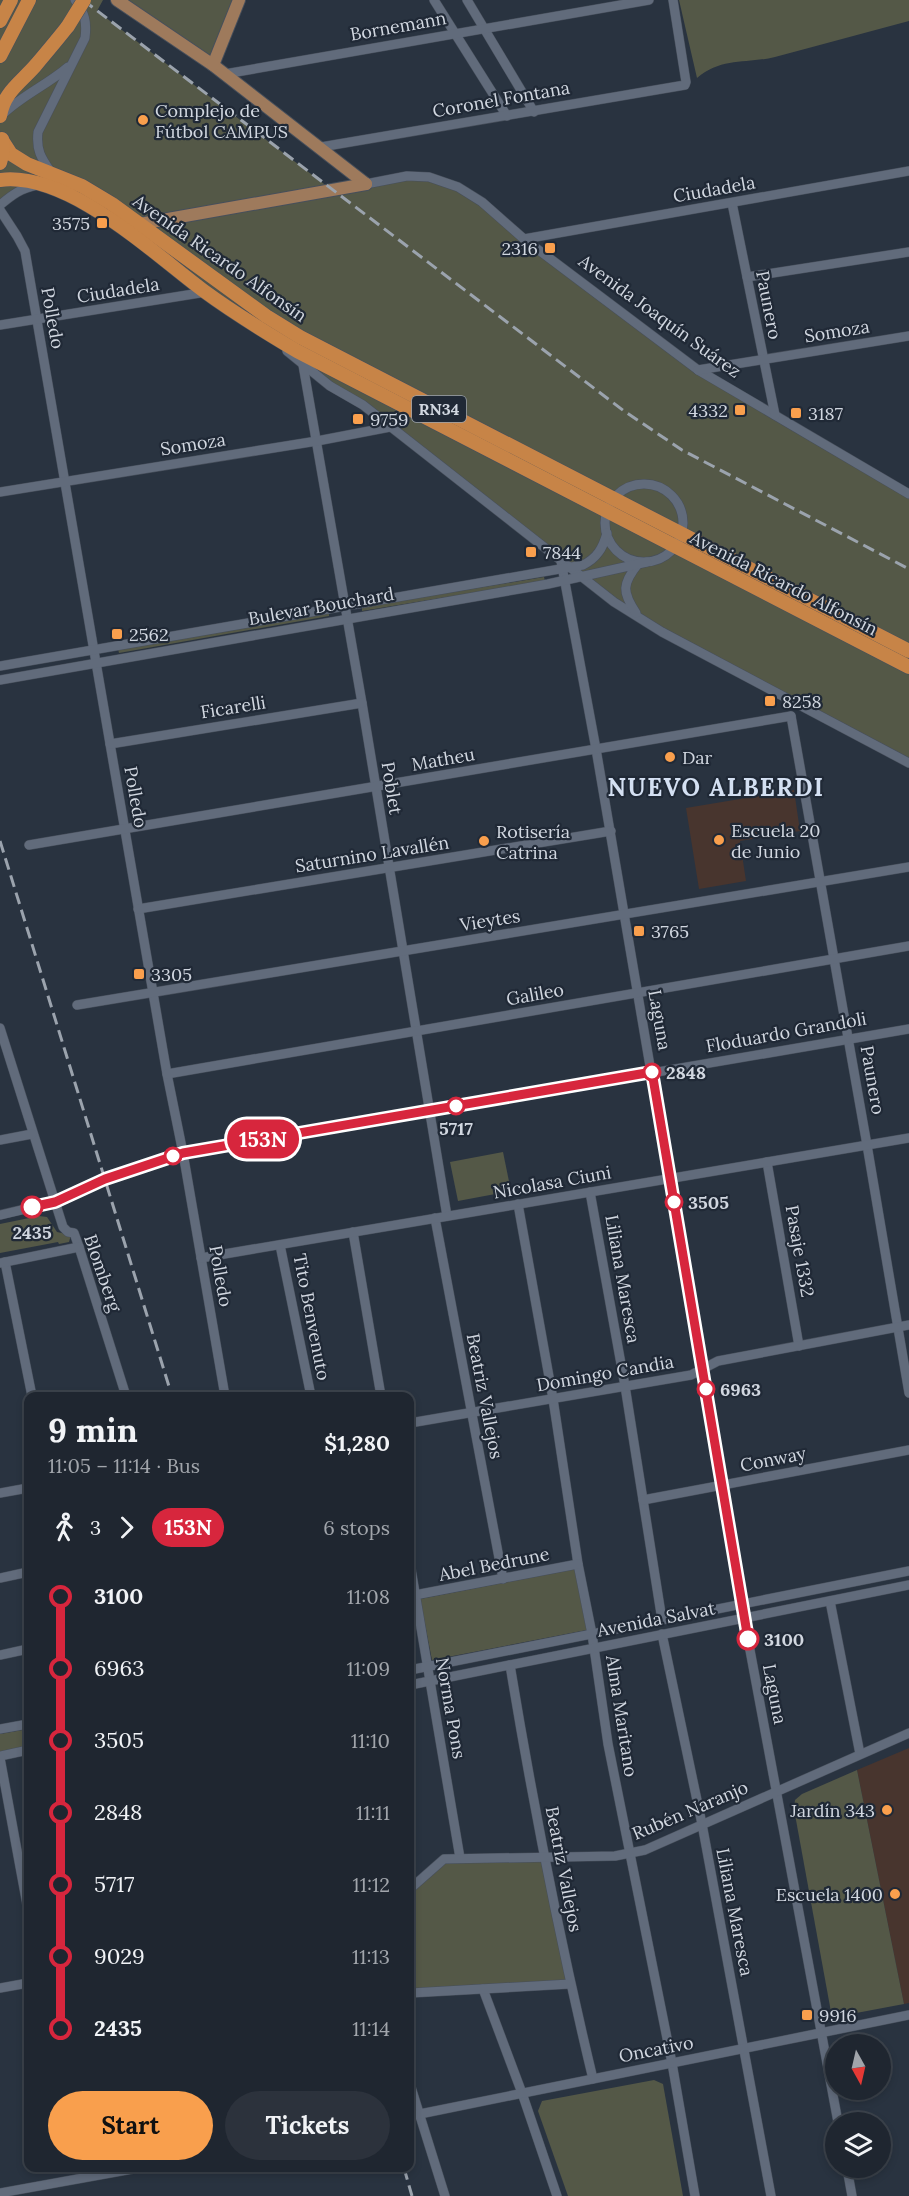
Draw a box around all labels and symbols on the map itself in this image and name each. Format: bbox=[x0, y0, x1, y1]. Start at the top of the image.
street label: Bornemann bbox=[348, 6, 448, 46]
street label: Coronel Fontana bbox=[431, 76, 571, 122]
place label: Complejo de Fútbol CAMPUS bbox=[155, 99, 288, 143]
marker: Complejo de Fútbol CAMPUS bbox=[136, 113, 150, 127]
street label: Ciudadela bbox=[671, 170, 757, 208]
street label: Avenida Ricardo Alfonsín bbox=[128, 189, 312, 327]
place label: 3575 bbox=[52, 212, 90, 235]
marker: 3575 bbox=[95, 216, 109, 230]
place label: 2316 bbox=[502, 237, 538, 260]
marker: 2316 bbox=[543, 241, 557, 255]
street label: Avenida Joaquín Suárez bbox=[573, 249, 746, 383]
street label: Paunero bbox=[751, 269, 787, 341]
street label: Ciudadela bbox=[75, 272, 161, 308]
street label: Polledo bbox=[36, 285, 70, 351]
street label: Somoza bbox=[803, 314, 871, 348]
road number: RN34 bbox=[412, 396, 466, 422]
place label: 4332 bbox=[689, 399, 728, 422]
place label: 3187 bbox=[808, 402, 843, 425]
marker: 4332 bbox=[733, 403, 747, 417]
marker: 3187 bbox=[789, 406, 803, 420]
place label: 9759 bbox=[370, 408, 408, 431]
marker: 9759 bbox=[351, 412, 365, 426]
street label: Somoza bbox=[159, 427, 227, 461]
street label: Avenida Ricardo Alfonsín bbox=[686, 525, 882, 640]
place label: 7844 bbox=[543, 541, 581, 564]
marker: 7844 bbox=[524, 545, 538, 559]
street label: Bulevar Bouchard bbox=[246, 582, 396, 630]
place label: 2562 bbox=[129, 623, 169, 646]
marker: 2562 bbox=[110, 627, 124, 641]
street label: Ficarelli bbox=[199, 690, 267, 724]
place label: 8258 bbox=[782, 690, 822, 713]
marker: 8258 bbox=[763, 694, 777, 708]
street label: Matheu bbox=[410, 742, 477, 776]
place label: Dar bbox=[682, 746, 713, 769]
marker: Dar bbox=[663, 750, 677, 764]
street label: Poblet bbox=[376, 760, 408, 816]
street label: Polledo bbox=[119, 764, 153, 830]
district label: NUEVO ALBERDI bbox=[608, 772, 824, 803]
place label: Escuela 20 de Junio bbox=[731, 819, 820, 863]
place label: Rotisería Catrina bbox=[496, 820, 570, 864]
street label: Saturnino Lavallén bbox=[293, 830, 451, 878]
marker: Escuela 20 de Junio bbox=[712, 833, 726, 847]
marker: Rotisería Catrina bbox=[477, 834, 491, 848]
street label: Vieytes bbox=[457, 904, 522, 936]
place label: 3765 bbox=[651, 920, 689, 943]
marker: 3765 bbox=[632, 924, 646, 938]
place label: 3305 bbox=[151, 963, 192, 986]
marker: 3305 bbox=[132, 967, 146, 981]
street label: Galileo bbox=[504, 978, 566, 1010]
street label: Laguna bbox=[643, 988, 677, 1052]
street label: Floduardo Grandoli bbox=[704, 1007, 868, 1057]
street label: Paunero bbox=[856, 1044, 890, 1116]
place label: 2848 bbox=[666, 1061, 706, 1084]
marker: 2848 bbox=[643, 1063, 661, 1081]
marker: 5717 bbox=[447, 1097, 465, 1115]
place label: 5717 bbox=[439, 1117, 474, 1140]
line badge: 153N bbox=[221, 1120, 305, 1158]
unlabelled marker bbox=[164, 1147, 182, 1165]
street label: Nicolasa Ciuni bbox=[491, 1160, 613, 1204]
place label: 3505 bbox=[688, 1191, 729, 1214]
marker: 3505 bbox=[665, 1193, 683, 1211]
marker: 2435 bbox=[21, 1196, 43, 1218]
street label: Pasaje 1332 bbox=[781, 1203, 819, 1299]
street label: Liliana Maresca bbox=[600, 1213, 646, 1345]
place label: 2435 bbox=[12, 1221, 52, 1244]
street label: Blomberg bbox=[79, 1231, 127, 1316]
street label: Polledo bbox=[204, 1243, 238, 1309]
street label: Tito Benvenuto bbox=[288, 1252, 336, 1382]
street label: Beatriz Vallejos bbox=[462, 1331, 508, 1461]
street label: Domingo Candia bbox=[535, 1350, 675, 1396]
place label: 6963 bbox=[720, 1378, 761, 1401]
marker: 6963 bbox=[697, 1380, 715, 1398]
street label: Conway bbox=[738, 1441, 808, 1477]
street label: Abel Bedrune bbox=[436, 1542, 551, 1586]
street label: Avenida Salvat bbox=[594, 1596, 717, 1642]
marker: 3100 bbox=[737, 1628, 759, 1650]
place label: 3100 bbox=[764, 1628, 804, 1651]
street label: Alma Maritano bbox=[601, 1652, 643, 1779]
street label: Norma Pons bbox=[431, 1656, 471, 1760]
street label: Laguna bbox=[758, 1662, 792, 1726]
street label: Rubén Naranjo bbox=[628, 1775, 752, 1845]
place label: Jardín 343 bbox=[789, 1799, 875, 1822]
marker: Jardín 343 bbox=[880, 1803, 894, 1817]
street label: Beatriz Vallejos bbox=[541, 1804, 587, 1934]
street label: Liliana Maresca bbox=[711, 1846, 759, 1978]
place label: Escuela 1400 bbox=[776, 1883, 883, 1906]
marker: Escuela 1400 bbox=[888, 1887, 902, 1901]
place label: 9916 bbox=[819, 2004, 857, 2027]
marker: 9916 bbox=[800, 2008, 814, 2022]
street label: Oncativo bbox=[617, 2031, 695, 2067]
north arrow bbox=[825, 2034, 891, 2100]

